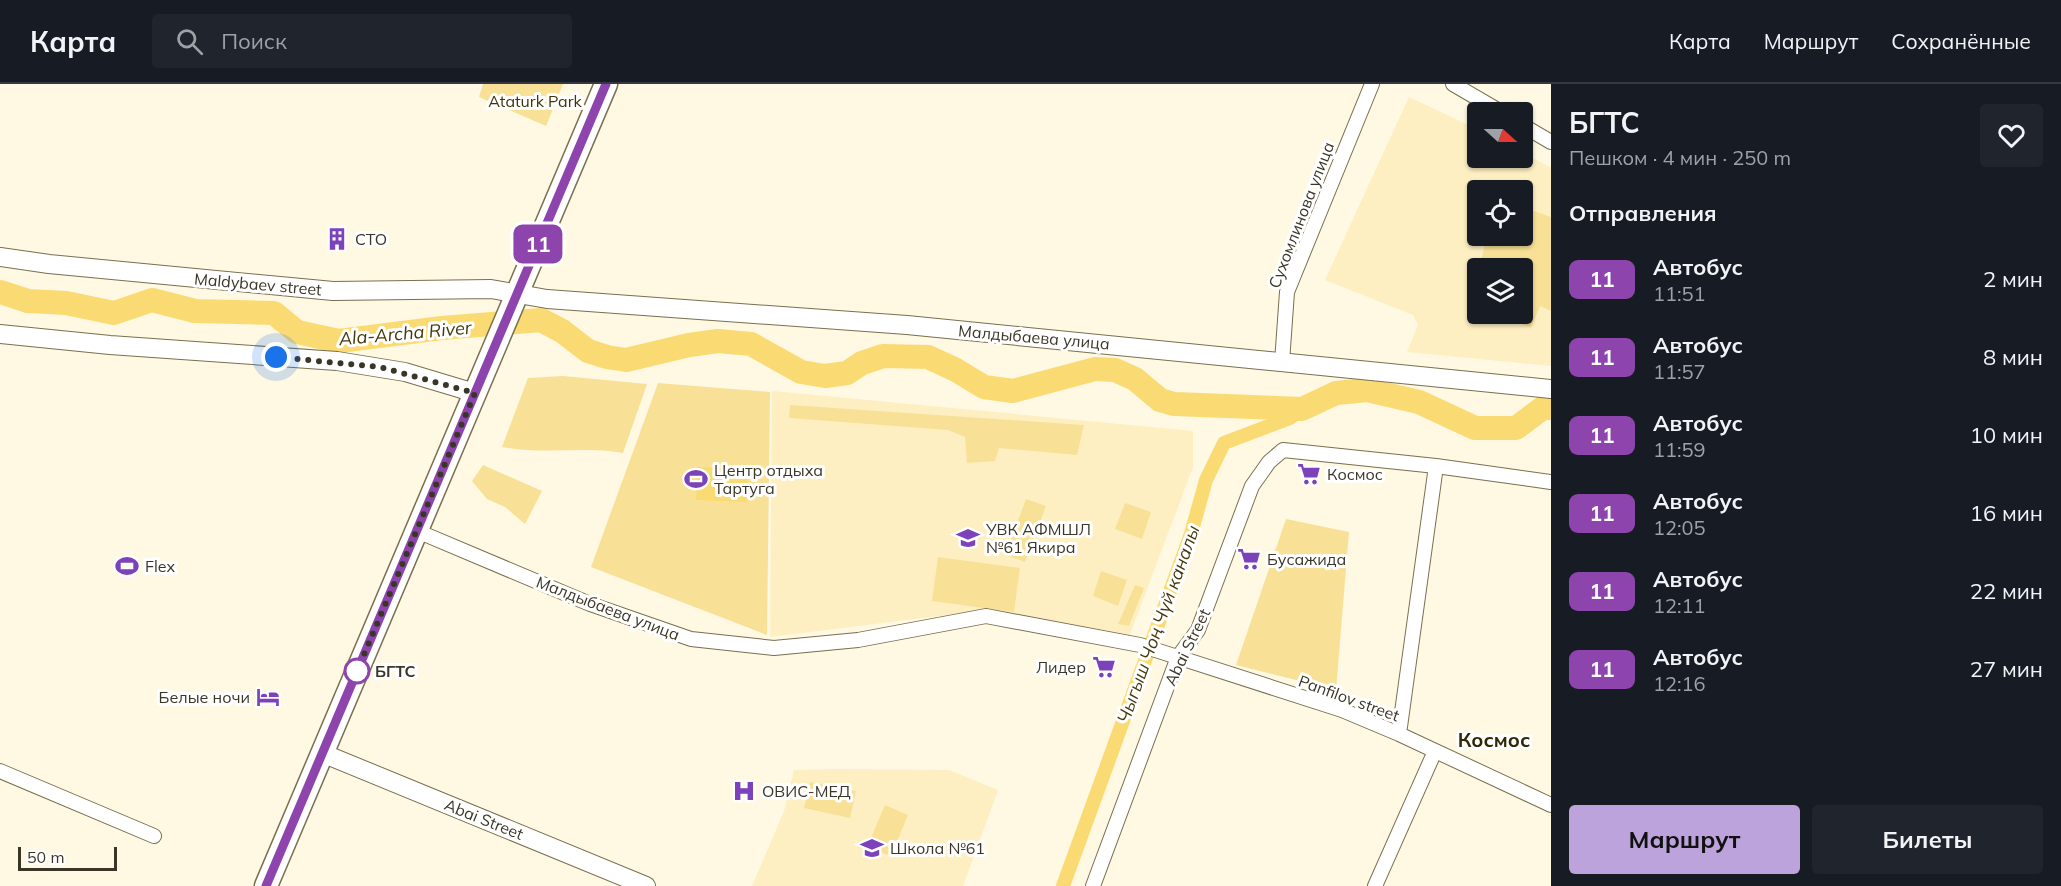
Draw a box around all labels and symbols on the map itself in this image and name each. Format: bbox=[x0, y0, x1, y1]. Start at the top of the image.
park label: Ataturk Park bbox=[488, 91, 583, 111]
north arrow bbox=[1467, 102, 1533, 168]
street label: Сухомлинова улица bbox=[1264, 139, 1338, 291]
line badge: 11 bbox=[511, 224, 565, 264]
building icon: CTO bbox=[324, 226, 350, 252]
place label: CTO bbox=[355, 229, 387, 249]
street label: Maldybaev street bbox=[193, 268, 323, 300]
water label: Ala-Archa River bbox=[337, 316, 474, 350]
street label: Малдыбаева улица bbox=[957, 320, 1111, 354]
your location bbox=[261, 342, 291, 372]
place label: Центр отдыха Тартуга bbox=[714, 460, 823, 498]
supermarket icon: Космос bbox=[1296, 461, 1322, 487]
place label: Космос bbox=[1327, 464, 1383, 484]
sports icon: Центр отдыха Тартуга bbox=[683, 466, 709, 492]
place label: УВК АФМШЛ №61 Якира bbox=[985, 519, 1091, 557]
water label: Чыгыш Чоң Чүй каналы bbox=[1111, 522, 1205, 726]
school or university icon: УВК АФМШЛ №61 Якира bbox=[955, 525, 981, 551]
supermarket icon: Бусажида bbox=[1236, 546, 1262, 572]
place label: Бусажида bbox=[1267, 549, 1346, 569]
sports icon: Flex bbox=[114, 553, 140, 579]
place label: Flex bbox=[145, 556, 175, 576]
street label: Малдыбаева улица bbox=[533, 571, 683, 645]
street label: Abai Street bbox=[1160, 605, 1214, 689]
supermarket icon: Лидер bbox=[1091, 654, 1117, 680]
place label: Лидер bbox=[1036, 657, 1086, 677]
marker: БГТС bbox=[344, 658, 370, 684]
place label: БГТС bbox=[375, 661, 415, 681]
street label: Panfilov street bbox=[1296, 671, 1403, 726]
hotel icon: Белые ночи bbox=[255, 684, 281, 710]
place label: Белые ночи bbox=[159, 687, 250, 707]
district label: Космос bbox=[1458, 727, 1530, 752]
hospital icon: ОВИС-МЕД bbox=[731, 778, 757, 804]
place label: ОВИС-МЕД bbox=[762, 781, 851, 801]
street label: Abai Street bbox=[442, 794, 527, 844]
school or university icon: Школа №61 bbox=[859, 835, 885, 861]
place label: Школа №61 bbox=[890, 838, 985, 858]
scale bar bbox=[18, 844, 117, 872]

